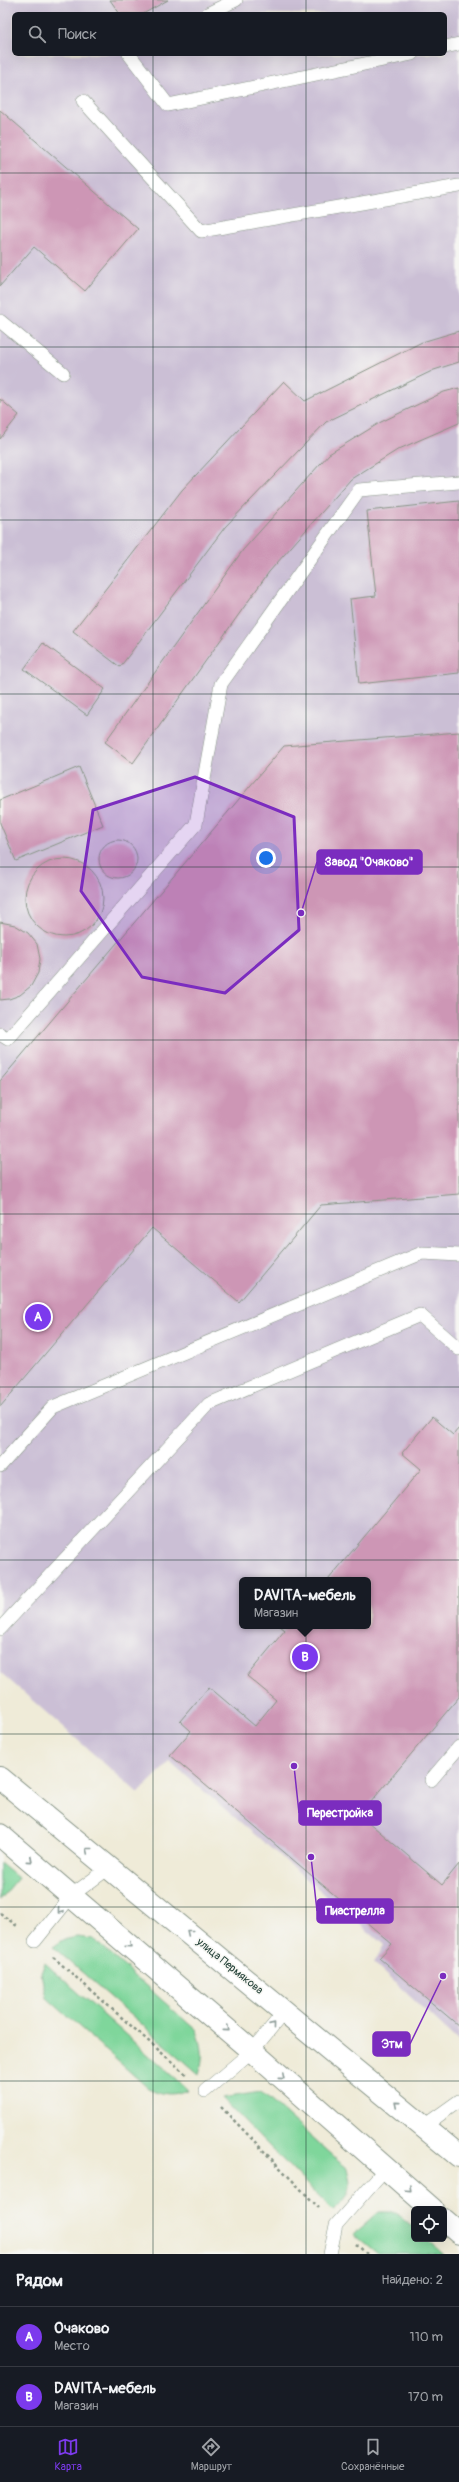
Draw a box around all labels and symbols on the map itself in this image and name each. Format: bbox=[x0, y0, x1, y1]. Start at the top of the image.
your location bbox=[256, 848, 276, 868]
callout: Завод "Очаково" bbox=[317, 850, 422, 874]
text: Завод "Очаково" bbox=[325, 855, 414, 870]
pin: A bbox=[25, 1302, 51, 1332]
pin: B bbox=[292, 1642, 318, 1672]
callout: Перестройка bbox=[299, 1801, 381, 1825]
text: Перестройка bbox=[307, 1806, 374, 1821]
one-way arrow bbox=[86, 1847, 93, 1854]
one-way arrow bbox=[25, 1856, 33, 1863]
callout: Пиастрелла bbox=[317, 1899, 393, 1923]
text: Пиастрелла bbox=[325, 1904, 385, 1919]
one-way arrow bbox=[57, 1906, 64, 1913]
one-way arrow bbox=[186, 1930, 193, 1937]
street label: улица Пермякова bbox=[193, 1935, 266, 1997]
one-way arrow bbox=[124, 1940, 132, 1947]
one-way arrow bbox=[269, 2023, 276, 2030]
one-way arrow bbox=[223, 2025, 230, 2032]
callout: Этм bbox=[373, 2032, 410, 2056]
text: Этм bbox=[381, 2037, 403, 2052]
one-way arrow bbox=[277, 2072, 285, 2079]
one-way arrow bbox=[395, 2101, 402, 2108]
one-way arrow bbox=[404, 2184, 412, 2191]

